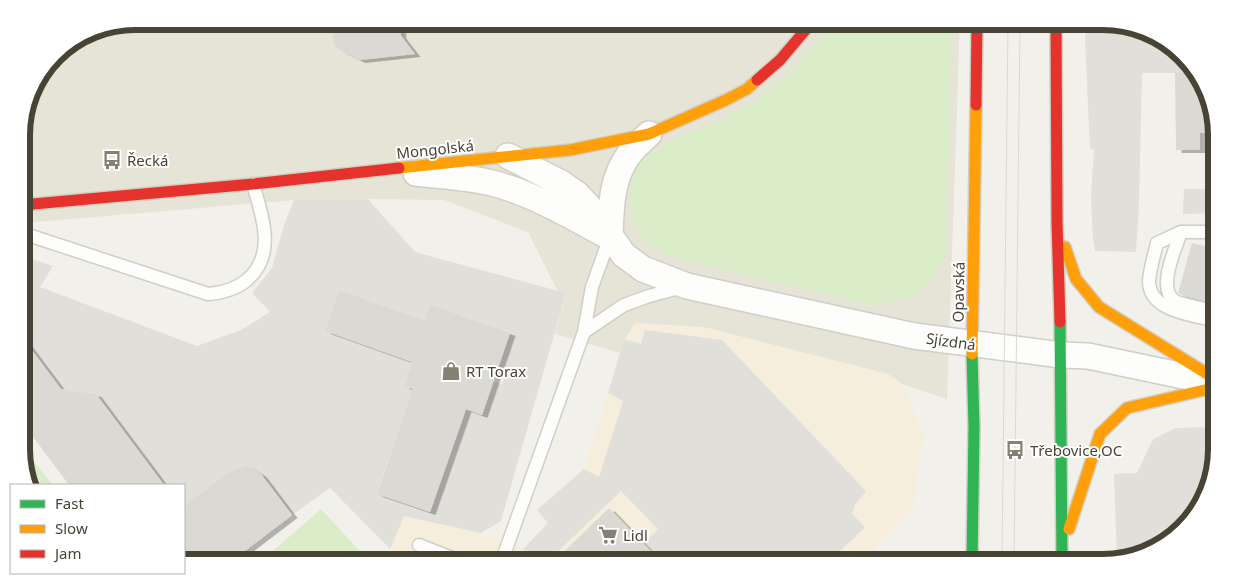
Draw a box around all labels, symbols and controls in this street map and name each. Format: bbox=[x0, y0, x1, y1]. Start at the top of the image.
street label: Mongolská bbox=[395, 135, 475, 163]
bus stop icon: Řecká bbox=[101, 149, 123, 171]
place label: Řecká bbox=[127, 150, 168, 170]
street label: Opavská bbox=[947, 262, 969, 322]
street label: Sjízdná bbox=[925, 328, 977, 354]
shop icon: RT Torax bbox=[440, 360, 462, 382]
place label: RT Torax bbox=[466, 361, 526, 381]
bus stop icon: Třebovice,OC bbox=[1004, 439, 1026, 461]
place label: Třebovice,OC bbox=[1030, 440, 1123, 460]
legend bbox=[10, 484, 185, 574]
text: Fast bbox=[55, 493, 84, 513]
text: Slow bbox=[55, 518, 88, 538]
supermarket icon: Lidl bbox=[597, 524, 619, 546]
place label: Lidl bbox=[623, 525, 648, 545]
text: Jam bbox=[53, 543, 82, 563]

